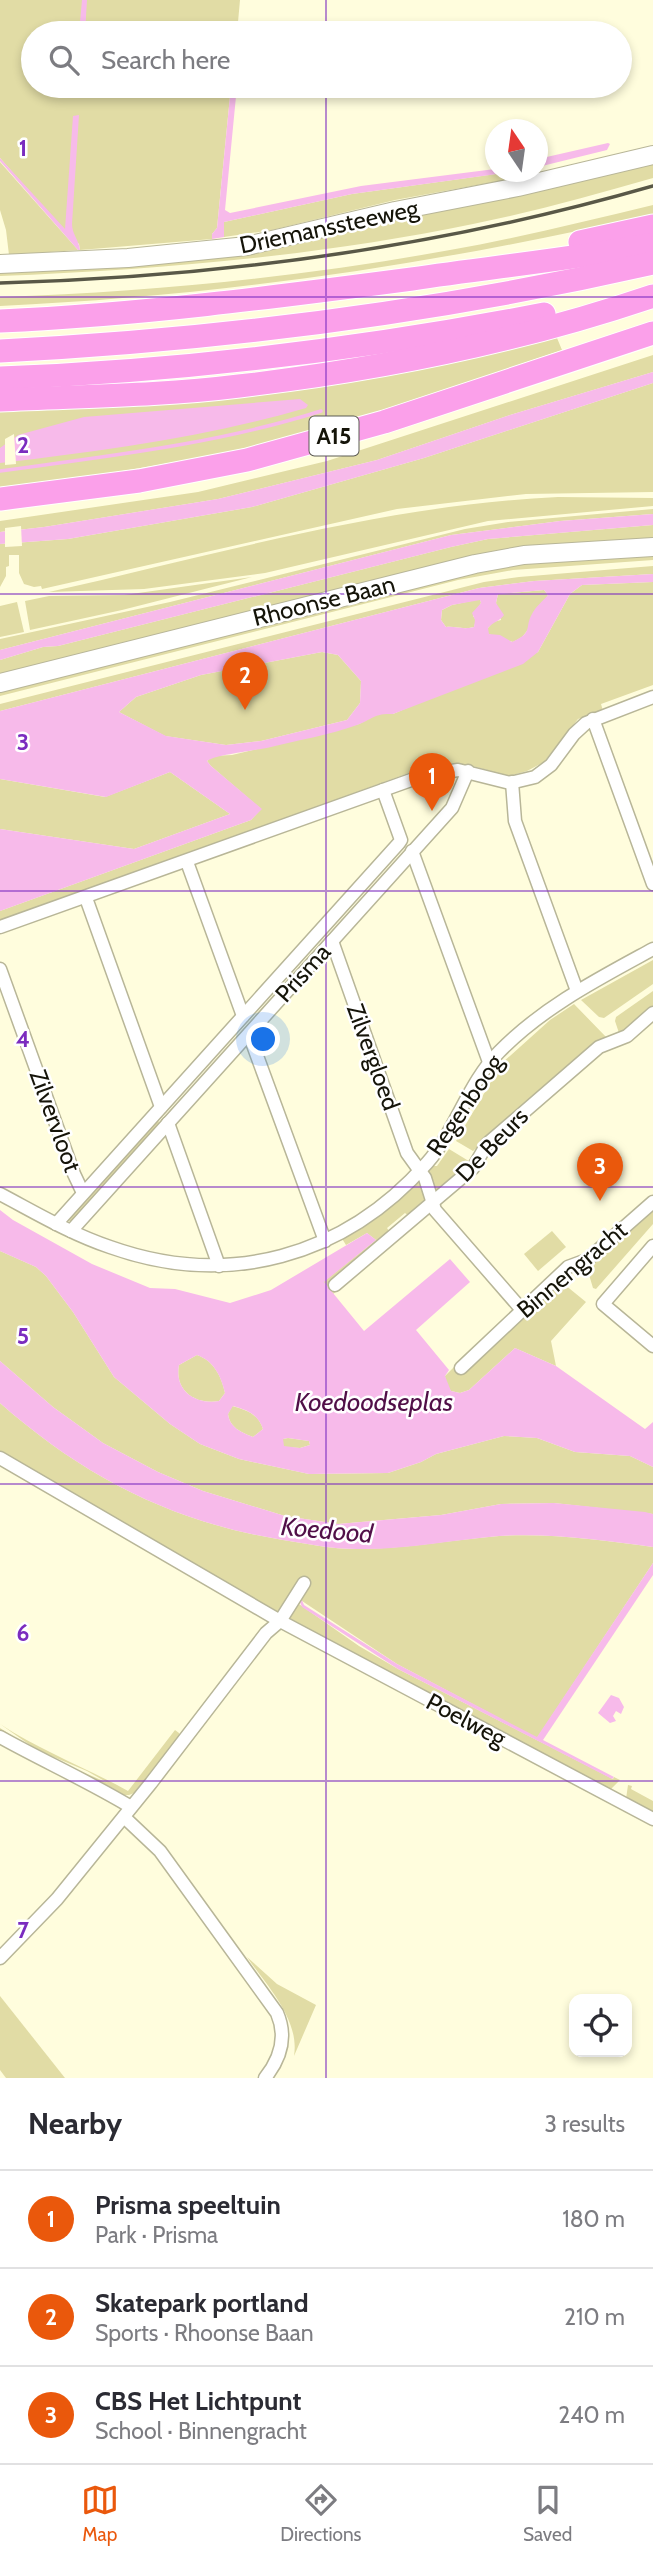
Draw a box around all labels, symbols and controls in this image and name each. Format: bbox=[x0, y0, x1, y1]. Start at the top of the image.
search box bbox=[21, 21, 632, 98]
icon: search bbox=[45, 41, 83, 79]
text: Search here bbox=[101, 44, 230, 76]
north arrow bbox=[485, 119, 548, 182]
text: 1 bbox=[19, 134, 27, 162]
street label: Driemanssteeweg bbox=[237, 193, 422, 260]
road number: A15 bbox=[310, 416, 358, 456]
text: 2 bbox=[17, 431, 29, 459]
street label: Rhoonse Baan bbox=[250, 569, 398, 632]
pin: 2 bbox=[222, 652, 268, 710]
text: 3 bbox=[17, 728, 29, 756]
pin: 1 bbox=[409, 753, 455, 811]
street label: Prisma bbox=[269, 937, 337, 1008]
street label: Zilvergloed bbox=[341, 1000, 406, 1114]
your location bbox=[246, 1022, 280, 1056]
text: 4 bbox=[16, 1025, 30, 1053]
street label: Regenboog bbox=[420, 1048, 510, 1161]
street label: Zilvervloot bbox=[24, 1066, 87, 1176]
street label: De Beurs bbox=[449, 1102, 534, 1188]
pin: 3 bbox=[577, 1143, 623, 1201]
street label: Binnengracht bbox=[511, 1215, 633, 1324]
text: 5 bbox=[17, 1322, 29, 1350]
water label: Koedoodseplas bbox=[295, 1386, 453, 1418]
water label: Koedood bbox=[280, 1510, 376, 1550]
text: 6 bbox=[17, 1619, 29, 1647]
street label: Poelweg bbox=[421, 1687, 512, 1753]
text: 7 bbox=[17, 1916, 29, 1944]
map controls bbox=[569, 1994, 632, 2057]
button: locate bbox=[569, 1994, 632, 2057]
text: Nearby bbox=[28, 2105, 122, 2142]
text: 3 results bbox=[544, 2110, 625, 2138]
text: Prisma speeltuin bbox=[95, 2189, 281, 2221]
text: 1 bbox=[47, 2205, 55, 2233]
text: 180 m bbox=[562, 2205, 625, 2233]
text: Park · Prisma bbox=[95, 2221, 218, 2249]
text: Skatepark portland bbox=[95, 2287, 309, 2319]
text: 2 bbox=[45, 2303, 57, 2331]
text: 210 m bbox=[564, 2303, 625, 2331]
text: Sports · Rhoonse Baan bbox=[95, 2319, 314, 2347]
text: CBS Het Lichtpunt bbox=[95, 2385, 301, 2417]
text: 3 bbox=[45, 2401, 57, 2429]
text: 240 m bbox=[558, 2401, 625, 2429]
text: School · Binnengracht bbox=[95, 2417, 307, 2445]
tab: Map bbox=[81, 2481, 119, 2546]
tab: Directions bbox=[280, 2481, 361, 2546]
tab: Saved bbox=[523, 2481, 572, 2546]

